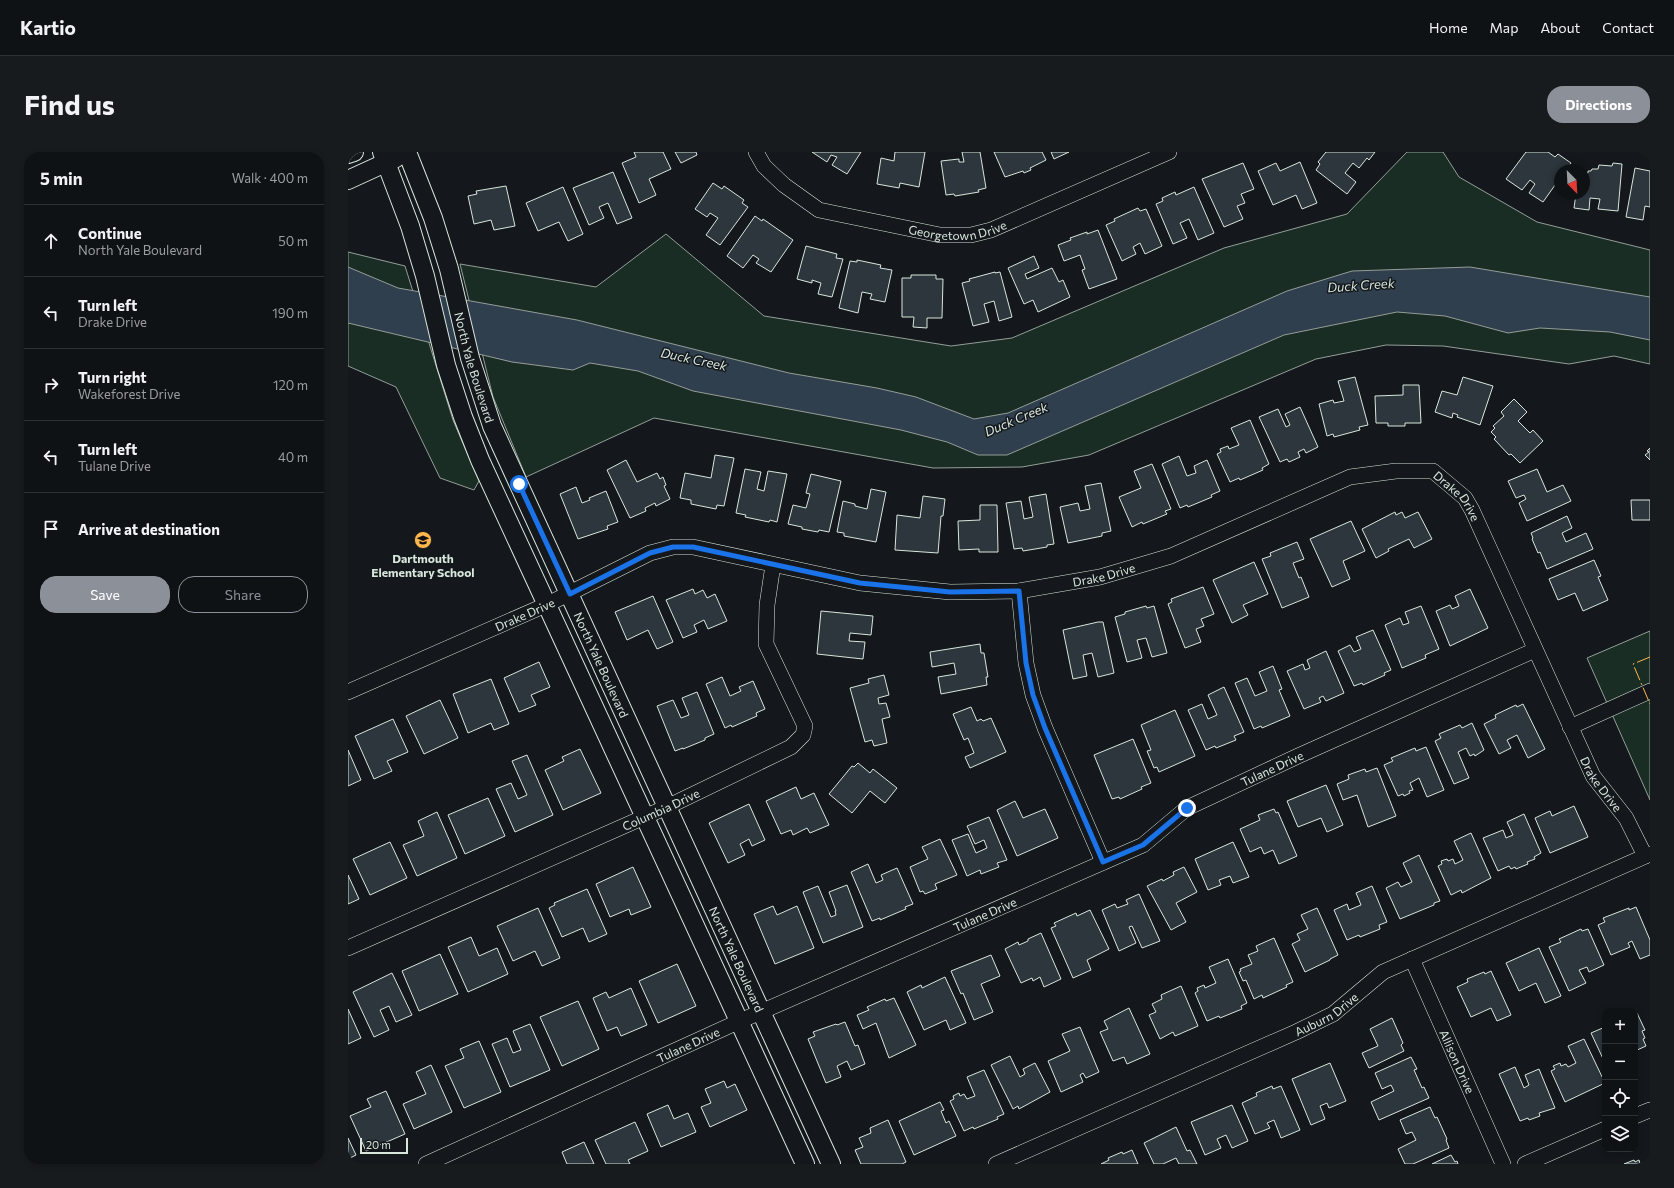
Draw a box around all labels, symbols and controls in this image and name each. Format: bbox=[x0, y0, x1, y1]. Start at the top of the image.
text: Kartio bbox=[20, 16, 76, 39]
text: Home bbox=[1429, 19, 1468, 36]
text: Map bbox=[1490, 19, 1518, 36]
text: About bbox=[1540, 19, 1580, 36]
text: Contact bbox=[1602, 19, 1654, 36]
button: Directions bbox=[1547, 86, 1650, 123]
text: Find us bbox=[24, 87, 115, 121]
north arrow bbox=[1554, 164, 1590, 200]
text: 5 min bbox=[40, 168, 83, 189]
text: Walk · 400 m bbox=[232, 170, 308, 186]
street label: Georgetown Drive bbox=[907, 217, 1008, 242]
text: Continue bbox=[78, 224, 142, 242]
icon: ahead bbox=[40, 230, 62, 252]
text: 50 m bbox=[278, 233, 308, 249]
text: North Yale Boulevard bbox=[78, 242, 202, 258]
water label: Duck Creek bbox=[1327, 275, 1396, 295]
text: Turn left bbox=[78, 296, 137, 314]
icon: left bbox=[40, 302, 62, 324]
text: 190 m bbox=[272, 305, 308, 321]
street label: North Yale Boulevard bbox=[452, 311, 497, 424]
text: Drake Drive bbox=[78, 314, 147, 330]
water label: Duck Creek bbox=[659, 344, 730, 374]
text: Turn right bbox=[78, 368, 147, 386]
icon: right bbox=[40, 374, 62, 396]
text: 120 m bbox=[273, 377, 308, 393]
text: Wakeforest Drive bbox=[78, 386, 180, 402]
water label: Duck Creek bbox=[982, 398, 1051, 440]
text: Turn left bbox=[78, 440, 137, 458]
icon: left bbox=[40, 446, 62, 468]
text: 40 m bbox=[278, 449, 308, 465]
text: Tulane Drive bbox=[78, 458, 151, 474]
street label: Drake Drive bbox=[1431, 468, 1483, 523]
route start bbox=[510, 475, 528, 493]
icon: arrive bbox=[40, 518, 62, 540]
text: Arrive at destination bbox=[78, 520, 220, 538]
school or university icon: Dartmouth Elementary School bbox=[413, 530, 433, 550]
place label: Dartmouth Elementary School bbox=[371, 551, 475, 579]
street label: Drake Drive bbox=[1072, 560, 1137, 589]
button: Save bbox=[40, 576, 170, 613]
button: Share bbox=[178, 576, 308, 613]
street label: Drake Drive bbox=[493, 595, 557, 634]
street label: North Yale Boulevard bbox=[571, 610, 632, 720]
street label: Tulane Drive bbox=[1238, 748, 1305, 789]
street label: Drake Drive bbox=[1578, 754, 1625, 814]
street label: Columbia Drive bbox=[620, 785, 702, 833]
route end bbox=[1178, 799, 1196, 817]
street label: Tulane Drive bbox=[951, 894, 1018, 934]
street label: North Yale Boulevard bbox=[707, 904, 767, 1014]
street label: Auburn Drive bbox=[1292, 989, 1360, 1039]
map controls bbox=[1602, 1008, 1638, 1152]
button: + bbox=[1602, 1008, 1638, 1044]
street label: Tulane Drive bbox=[655, 1024, 722, 1065]
street label: Allison Drive bbox=[1437, 1027, 1478, 1095]
button: − bbox=[1602, 1044, 1638, 1080]
button: locate bbox=[1602, 1080, 1638, 1116]
button: layers bbox=[1602, 1116, 1638, 1152]
scale bar bbox=[360, 1136, 408, 1155]
text: 20 m bbox=[366, 1138, 391, 1151]

